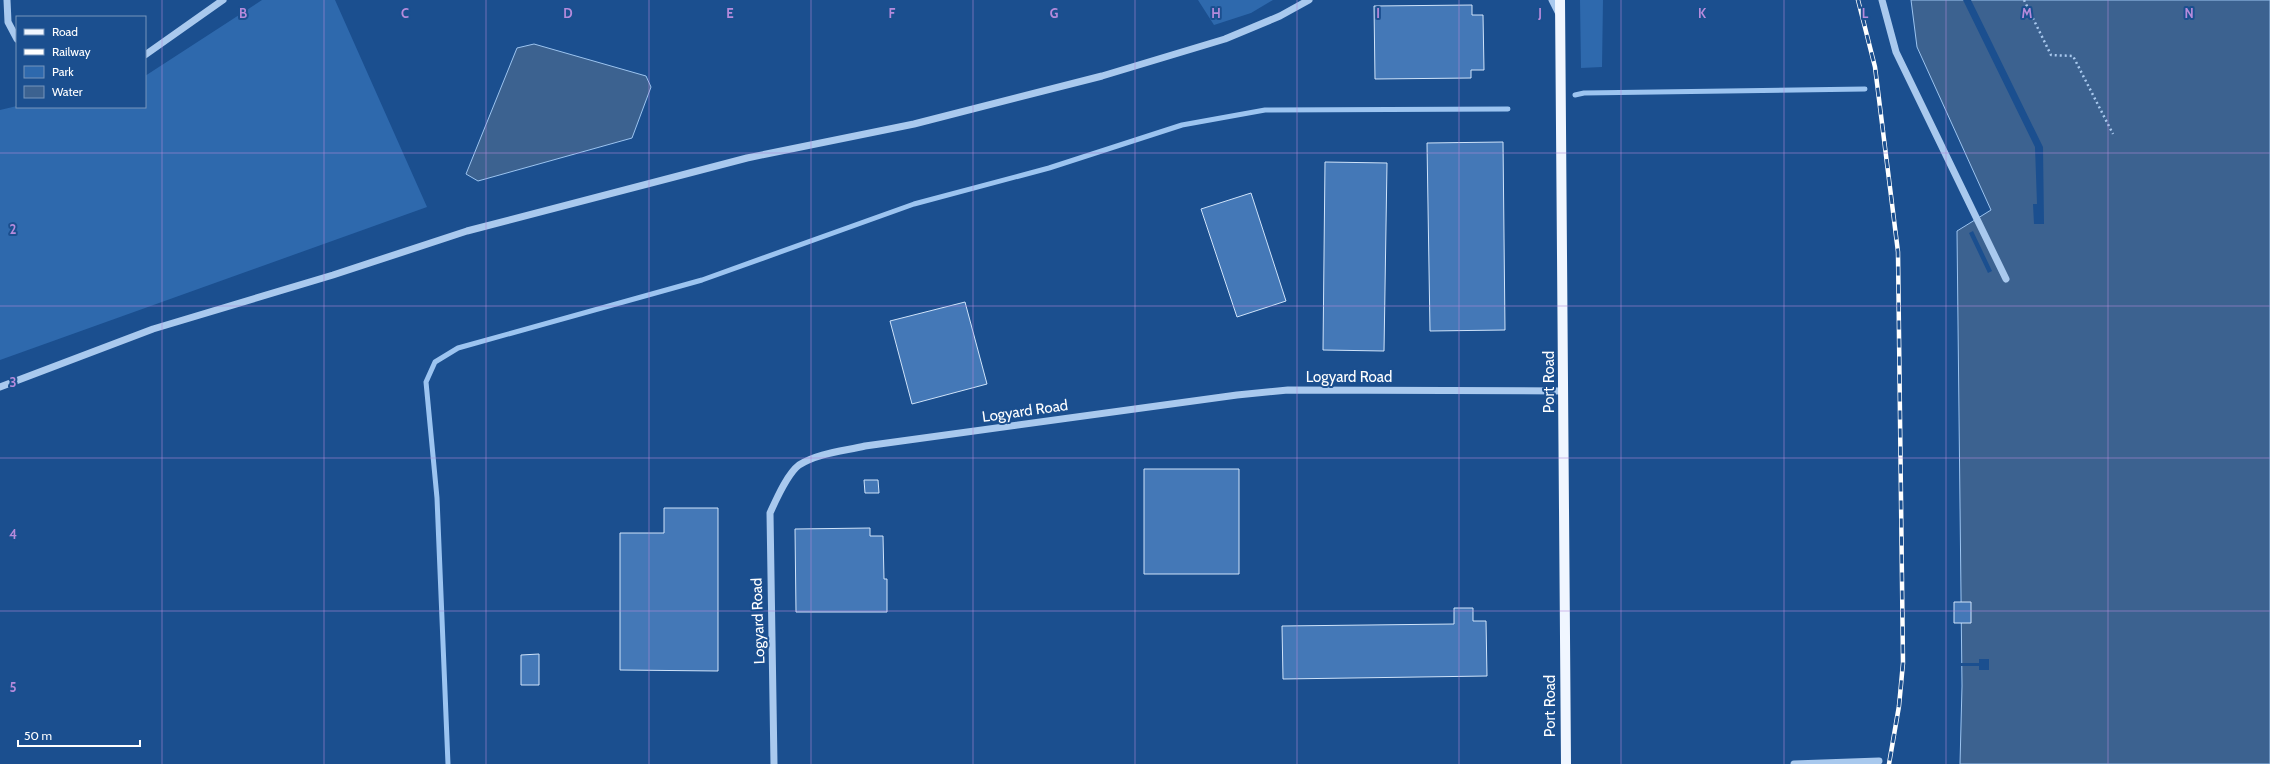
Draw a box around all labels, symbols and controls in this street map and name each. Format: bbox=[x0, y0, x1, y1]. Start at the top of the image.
text: B bbox=[239, 5, 247, 21]
text: C bbox=[401, 5, 409, 21]
text: D bbox=[563, 5, 573, 21]
text: E bbox=[726, 5, 734, 21]
text: F bbox=[889, 5, 896, 21]
text: G bbox=[1050, 5, 1059, 21]
text: H bbox=[1211, 5, 1221, 21]
text: I bbox=[1376, 5, 1380, 21]
text: J bbox=[1537, 5, 1542, 21]
text: K bbox=[1698, 5, 1707, 21]
text: L bbox=[1862, 5, 1869, 21]
text: M bbox=[2022, 5, 2033, 21]
text: N bbox=[2184, 5, 2194, 21]
legend bbox=[16, 16, 146, 108]
text: Road bbox=[52, 24, 78, 39]
text: Railway bbox=[52, 44, 90, 59]
text: Park bbox=[52, 64, 74, 79]
text: Water bbox=[52, 84, 83, 99]
text: 2 bbox=[10, 221, 17, 237]
street label: Port Road bbox=[1540, 351, 1558, 413]
street label: Logyard Road bbox=[1306, 368, 1392, 386]
text: 3 bbox=[9, 374, 17, 390]
street label: Logyard Road bbox=[981, 396, 1069, 426]
text: 4 bbox=[9, 526, 17, 542]
street label: Logyard Road bbox=[747, 577, 769, 665]
street label: Port Road bbox=[1541, 675, 1559, 737]
text: 5 bbox=[10, 679, 17, 695]
scale bar bbox=[18, 722, 140, 748]
text: 50 m bbox=[24, 728, 52, 743]

